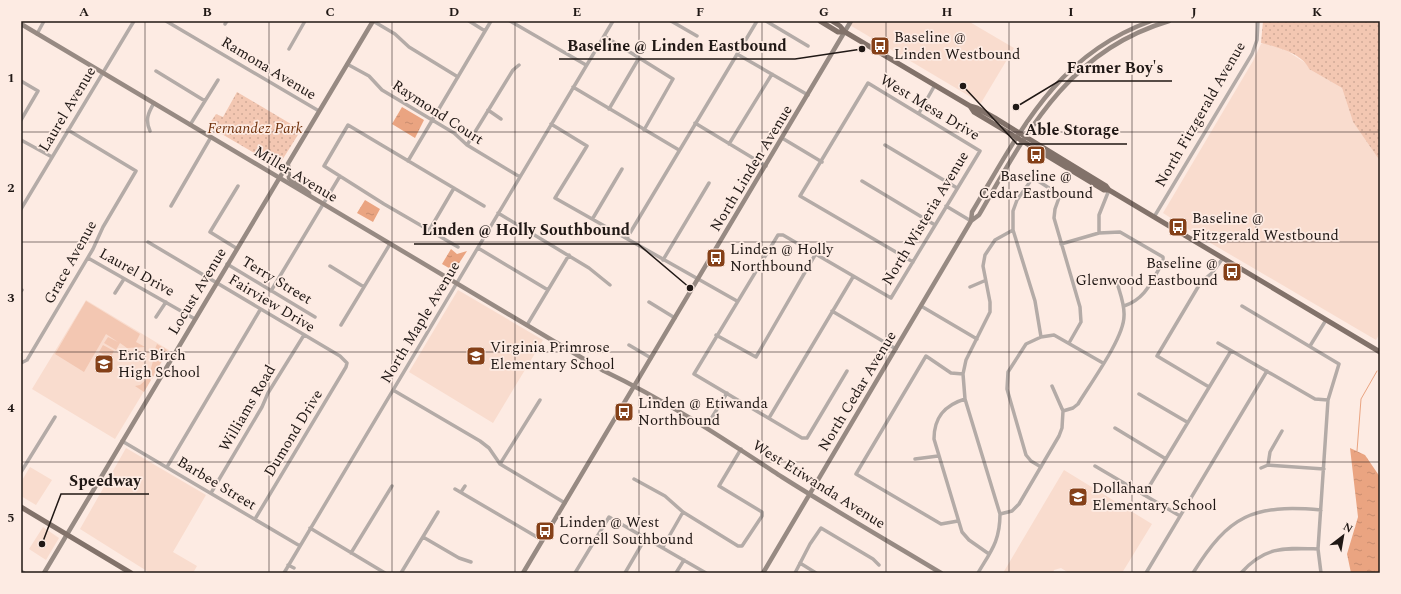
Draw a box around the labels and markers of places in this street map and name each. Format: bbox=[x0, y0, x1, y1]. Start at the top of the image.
place label: Baseline @ Linden Westbound bbox=[894, 26, 1020, 66]
callout: Baseline @ Linden Eastbound bbox=[559, 31, 795, 59]
bus stop icon: Baseline @ Linden Westbound bbox=[869, 35, 891, 57]
callout: Farmer Boy's bbox=[1059, 53, 1172, 81]
callout: Able Storage bbox=[1017, 116, 1127, 144]
bus stop icon: Baseline @ Cedar Eastbound bbox=[1025, 144, 1047, 166]
place label: Baseline @ Cedar Eastbound bbox=[979, 165, 1093, 205]
place label: Baseline @ Fitzgerald Westbound bbox=[1192, 207, 1339, 247]
callout: Linden @ Holly Southbound bbox=[414, 216, 638, 244]
bus stop icon: Baseline @ Fitzgerald Westbound bbox=[1167, 216, 1189, 238]
place label: Linden @ Holly Northbound bbox=[730, 238, 834, 278]
bus stop icon: Linden @ Holly Northbound bbox=[705, 247, 727, 269]
place label: Baseline @ Glenwood Eastbound bbox=[1076, 252, 1218, 292]
bus stop icon: Baseline @ Glenwood Eastbound bbox=[1221, 261, 1243, 283]
place label: Virginia Primrose Elementary School bbox=[490, 336, 615, 376]
place label: Eric Birch High School bbox=[118, 344, 200, 384]
school or university icon: Virginia Primrose Elementary School bbox=[465, 345, 487, 367]
school or university icon: Eric Birch High School bbox=[93, 353, 115, 375]
place label: Linden @ Etiwanda Northbound bbox=[638, 392, 769, 432]
bus stop icon: Linden @ Etiwanda Northbound bbox=[613, 401, 635, 423]
callout: Speedway bbox=[61, 466, 149, 494]
place label: Dollahan Elementary School bbox=[1092, 477, 1217, 517]
school or university icon: Dollahan Elementary School bbox=[1067, 486, 1089, 508]
place label: Linden @ West Cornell Southbound bbox=[559, 511, 693, 551]
bus stop icon: Linden @ West Cornell Southbound bbox=[534, 520, 556, 542]

